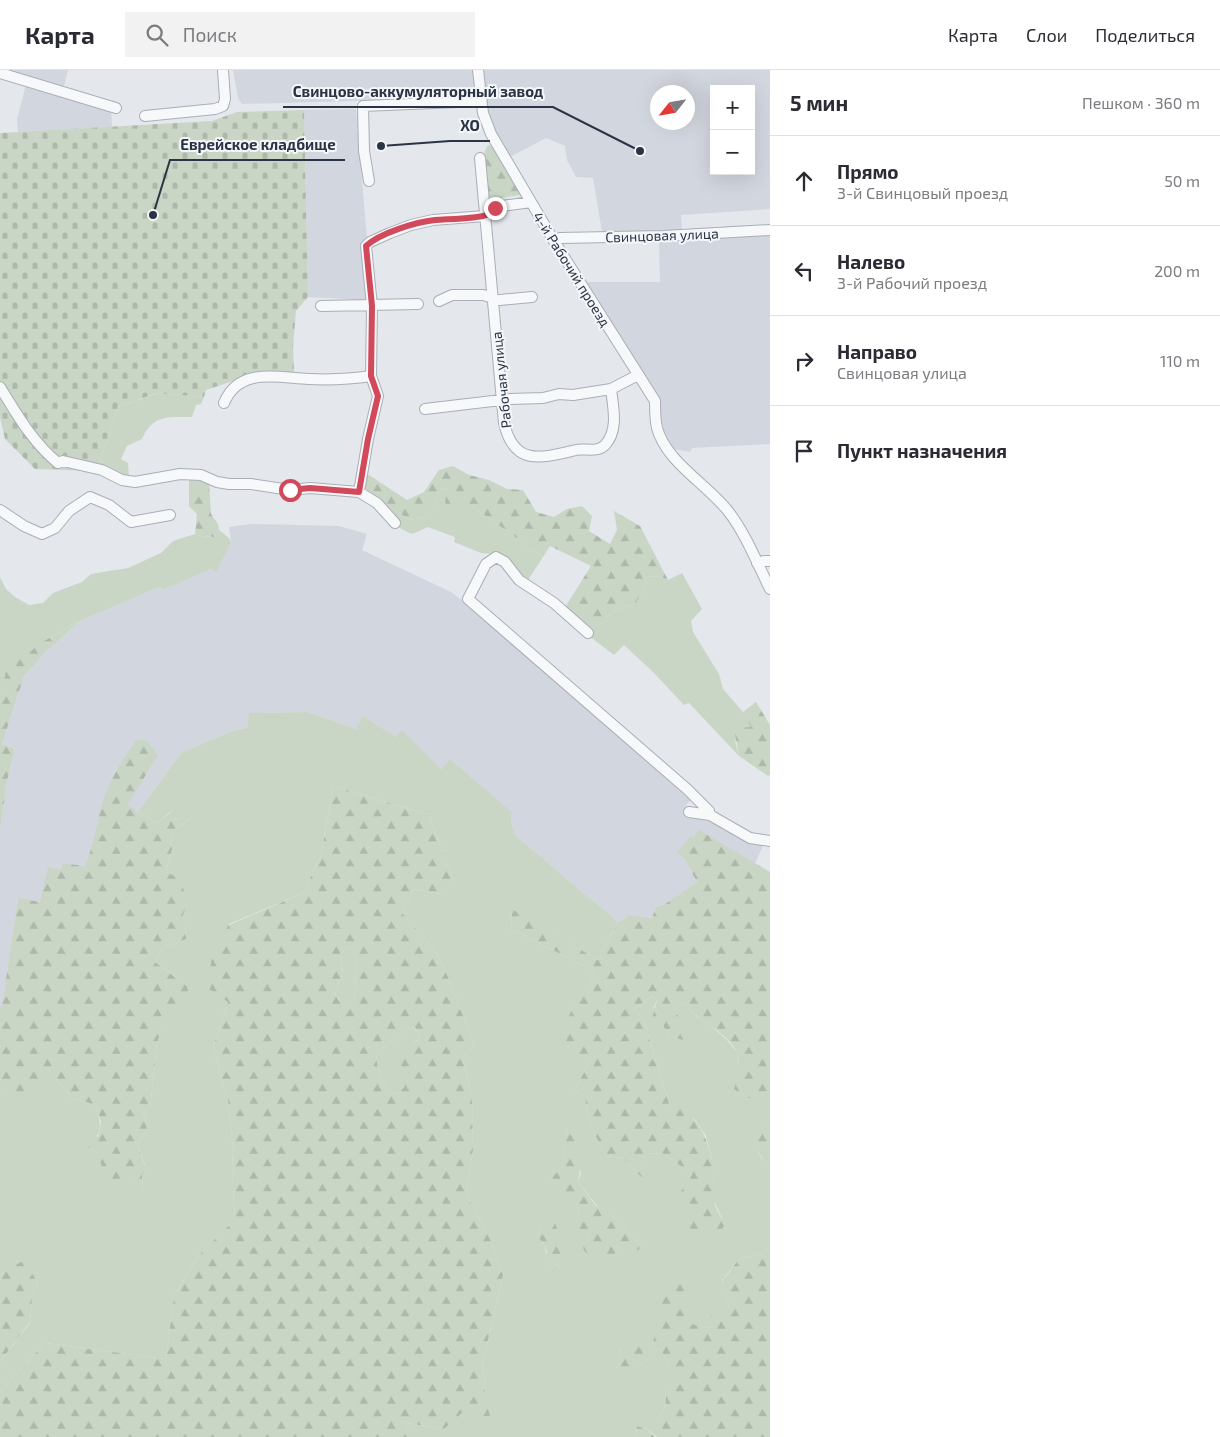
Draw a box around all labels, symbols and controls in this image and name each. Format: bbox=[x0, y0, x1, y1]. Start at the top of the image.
search box bbox=[125, 12, 475, 57]
text: Карта bbox=[25, 20, 95, 49]
icon: search bbox=[143, 21, 171, 49]
text: Поиск bbox=[183, 23, 237, 46]
text: Карта bbox=[948, 24, 998, 46]
text: Слои bbox=[1026, 24, 1067, 46]
text: Поделиться bbox=[1095, 24, 1195, 46]
callout: Свинцово-аккумуляторный завод bbox=[283, 77, 553, 107]
text: Свинцово-аккумуляторный завод bbox=[293, 82, 544, 100]
north arrow bbox=[650, 85, 695, 130]
map controls bbox=[710, 85, 755, 175]
button: + bbox=[710, 85, 755, 130]
text: 5 мин bbox=[790, 90, 848, 115]
text: Пешком · 360 m bbox=[1082, 93, 1200, 112]
callout: ХО bbox=[450, 111, 490, 141]
text: ХО bbox=[460, 116, 480, 134]
callout: Еврейское кладбище bbox=[170, 130, 345, 160]
button: − bbox=[710, 130, 755, 175]
text: Еврейское кладбище bbox=[180, 135, 336, 153]
text: Прямо bbox=[837, 160, 899, 183]
icon: ahead bbox=[790, 167, 818, 195]
text: 50 m bbox=[1164, 171, 1200, 190]
text: 3-й Свинцовый проезд bbox=[837, 183, 1008, 202]
route end bbox=[484, 197, 507, 220]
street label: 4-й Рабочий проезд bbox=[530, 208, 614, 330]
street label: Свинцовая улица bbox=[605, 225, 719, 245]
text: Налево bbox=[837, 250, 905, 273]
icon: left bbox=[790, 257, 818, 285]
text: 200 m bbox=[1154, 261, 1200, 280]
text: 3-й Рабочий проезд bbox=[837, 273, 987, 292]
street label: Рабочая улица bbox=[487, 331, 515, 429]
text: Направо bbox=[837, 340, 917, 363]
icon: right bbox=[790, 347, 818, 375]
text: 110 m bbox=[1160, 351, 1200, 370]
text: Свинцовая улица bbox=[837, 363, 967, 382]
icon: arrive bbox=[790, 437, 818, 465]
text: Пункт назначения bbox=[837, 439, 1007, 462]
route start bbox=[279, 479, 302, 502]

